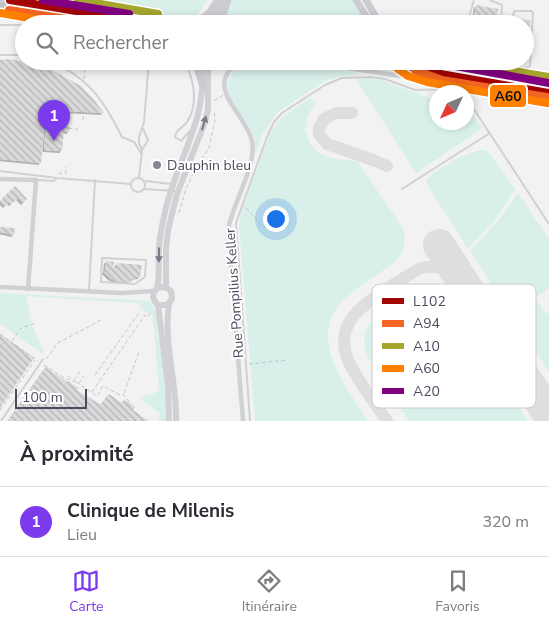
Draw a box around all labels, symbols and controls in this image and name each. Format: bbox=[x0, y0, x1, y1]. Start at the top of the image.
search box bbox=[15, 15, 534, 70]
icon: search bbox=[33, 29, 61, 57]
text: Rechercher bbox=[73, 30, 168, 56]
line badge: A60 bbox=[489, 84, 527, 108]
north arrow bbox=[429, 85, 474, 130]
text: A60 bbox=[494, 87, 522, 106]
pin: 1 bbox=[38, 100, 70, 141]
one-way arrow bbox=[201, 115, 209, 130]
place label: Dauphin bleu bbox=[167, 156, 251, 175]
marker: Dauphin bleu bbox=[151, 159, 163, 171]
your location bbox=[263, 206, 289, 232]
street label: Rue Pompilius Keller bbox=[220, 227, 249, 359]
one-way arrow bbox=[155, 248, 163, 264]
legend bbox=[372, 284, 536, 408]
text: L102 bbox=[413, 292, 446, 311]
text: A94 bbox=[413, 314, 440, 333]
text: A10 bbox=[413, 337, 440, 356]
text: A60 bbox=[413, 359, 440, 378]
text: A20 bbox=[413, 382, 440, 401]
scale bar bbox=[15, 386, 88, 409]
text: 100 m bbox=[22, 388, 63, 407]
text: À proximité bbox=[20, 440, 134, 468]
text: Clinique de Milenis bbox=[67, 498, 234, 524]
text: 1 bbox=[31, 511, 41, 533]
text: 320 m bbox=[482, 511, 529, 533]
text: Lieu bbox=[67, 524, 97, 546]
tab: Carte bbox=[69, 567, 103, 616]
tab: Itinéraire bbox=[242, 567, 297, 616]
tab: Favoris bbox=[435, 567, 480, 616]

